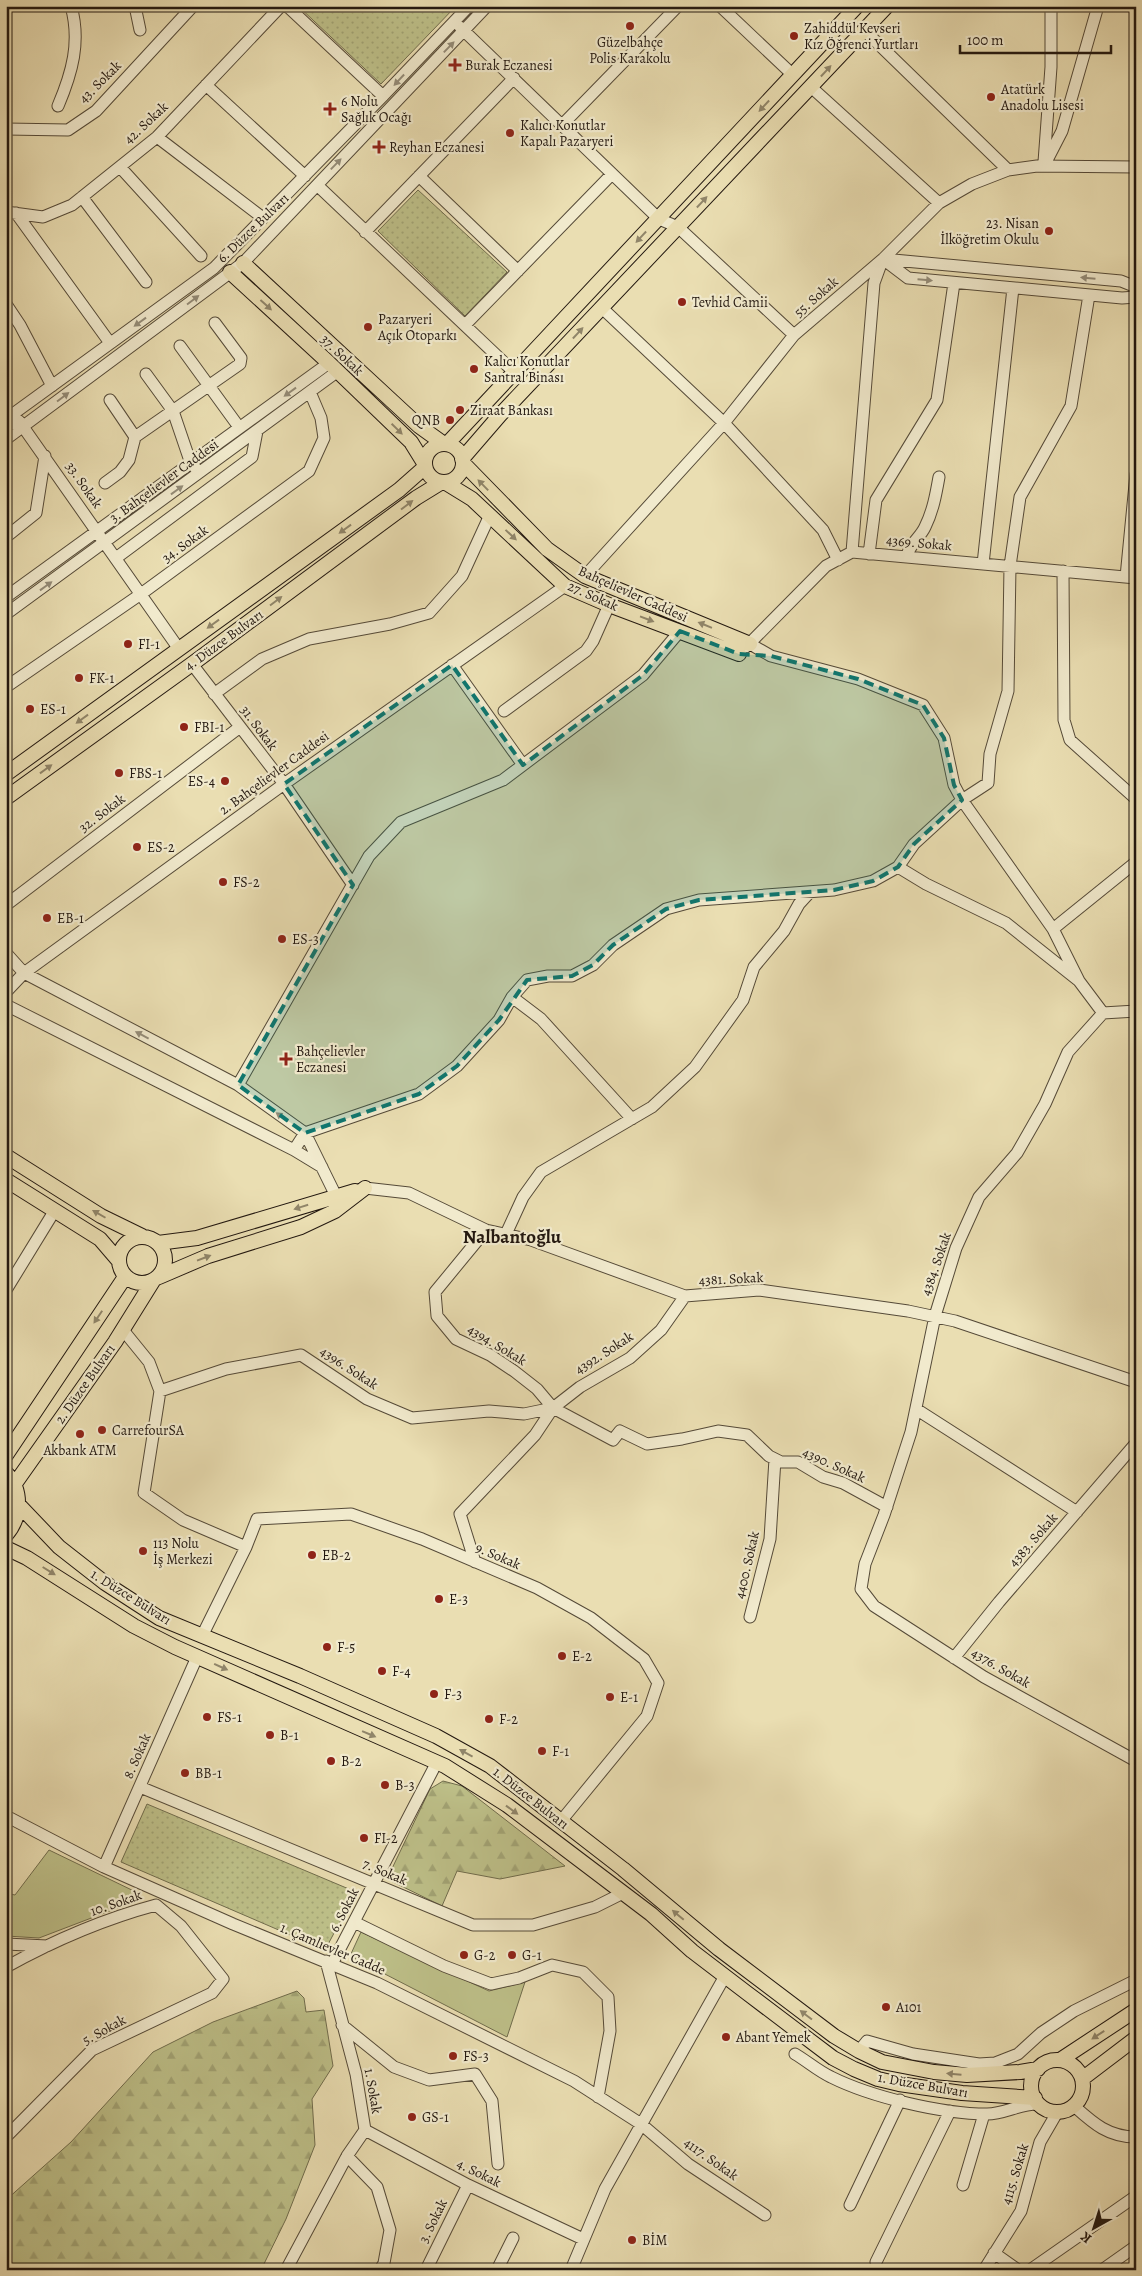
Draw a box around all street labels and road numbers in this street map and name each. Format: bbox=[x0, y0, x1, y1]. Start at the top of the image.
street label: 43. Sokak bbox=[74, 56, 126, 108]
street label: 42. Sokak bbox=[120, 98, 172, 148]
street label: 6. Düzce Bulvarı bbox=[213, 189, 293, 267]
street label: 55. Sokak bbox=[790, 272, 842, 322]
street label: 37. Sokak bbox=[316, 330, 368, 380]
street label: 3. Bahçelievler Caddesi bbox=[106, 435, 223, 527]
street label: 33. Sokak bbox=[61, 458, 107, 512]
street label: 34. Sokak bbox=[158, 521, 212, 567]
street label: 4369. Sokak bbox=[885, 531, 953, 555]
street label: Bahçelievler Caddesi bbox=[575, 561, 691, 627]
street label: 27. Sokak bbox=[565, 576, 621, 616]
street label: 4. Düzce Bulvarı bbox=[181, 605, 267, 675]
street label: 31. Sokak bbox=[236, 702, 282, 754]
street label: 2. Bahçelievler Caddesi bbox=[215, 727, 333, 819]
street label: 32. Sokak bbox=[75, 789, 129, 837]
street label: 4384. Sokak bbox=[916, 1230, 956, 1298]
street label: 4381. Sokak bbox=[698, 1268, 764, 1290]
street label: 4394. Sokak bbox=[464, 1320, 530, 1370]
street label: 4392. Sokak bbox=[571, 1327, 637, 1379]
street label: 2. Düzce Bulvarı bbox=[50, 1340, 120, 1428]
street label: 4396. Sokak bbox=[316, 1342, 382, 1394]
street label: 4390. Sokak bbox=[800, 1443, 869, 1487]
street label: 4383. Sokak bbox=[1004, 1509, 1062, 1571]
street label: 4400. Sokak bbox=[730, 1529, 764, 1601]
street label: 9. Sokak bbox=[472, 1538, 524, 1574]
street label: 1. Düzce Bulvarı bbox=[87, 1565, 175, 1629]
street label: 4376. Sokak bbox=[968, 1643, 1034, 1693]
street label: 8. Sokak bbox=[119, 1730, 155, 1782]
street label: 1. Düzce Bulvarı bbox=[489, 1762, 573, 1834]
street label: 7. Sokak bbox=[360, 1854, 410, 1890]
street label: 6. Sokak bbox=[325, 1884, 363, 1935]
street label: 10. Sokak bbox=[88, 1885, 144, 1921]
street label: 1. Çamlıevler Cadde bbox=[277, 1918, 389, 1980]
street label: 5. Sokak bbox=[79, 2010, 129, 2050]
street label: 1. Sokak bbox=[360, 2067, 386, 2115]
street label: 1. Düzce Bulvarı bbox=[876, 2068, 970, 2102]
street label: 4117. Sokak bbox=[680, 2133, 742, 2185]
street label: 4115. Sokak bbox=[997, 2141, 1033, 2207]
street label: 4. Sokak bbox=[454, 2154, 504, 2192]
street label: 3. Sokak bbox=[414, 2196, 452, 2246]

